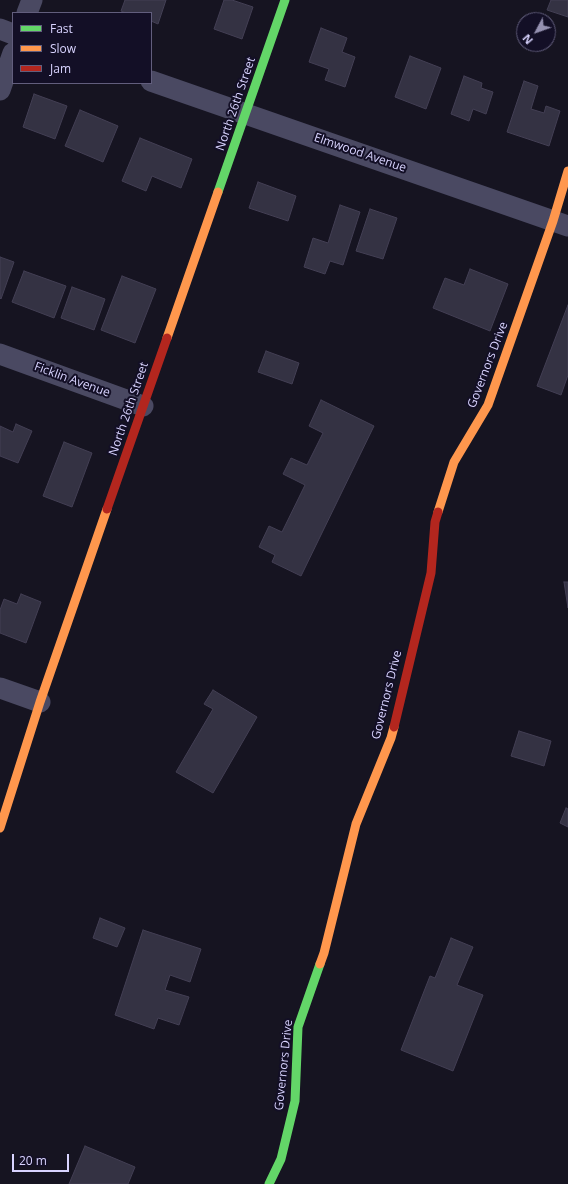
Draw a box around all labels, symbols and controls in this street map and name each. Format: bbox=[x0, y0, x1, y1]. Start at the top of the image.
legend bbox=[12, 12, 152, 84]
north arrow bbox=[516, 12, 556, 52]
text: Fast bbox=[50, 20, 73, 37]
text: N bbox=[519, 31, 536, 48]
text: Slow bbox=[50, 40, 76, 57]
street label: North 26th Street bbox=[213, 55, 259, 153]
text: Jam bbox=[50, 60, 71, 77]
street label: Elmwood Avenue bbox=[312, 130, 408, 176]
street label: Governors Drive bbox=[465, 320, 511, 410]
street label: Ficklin Avenue bbox=[32, 360, 112, 400]
street label: North 26th Street bbox=[106, 360, 152, 458]
street label: Governors Drive bbox=[369, 649, 405, 741]
street label: Governors Drive bbox=[272, 1019, 296, 1111]
scale bar bbox=[14, 1146, 71, 1172]
text: 20 m bbox=[19, 1152, 47, 1169]

